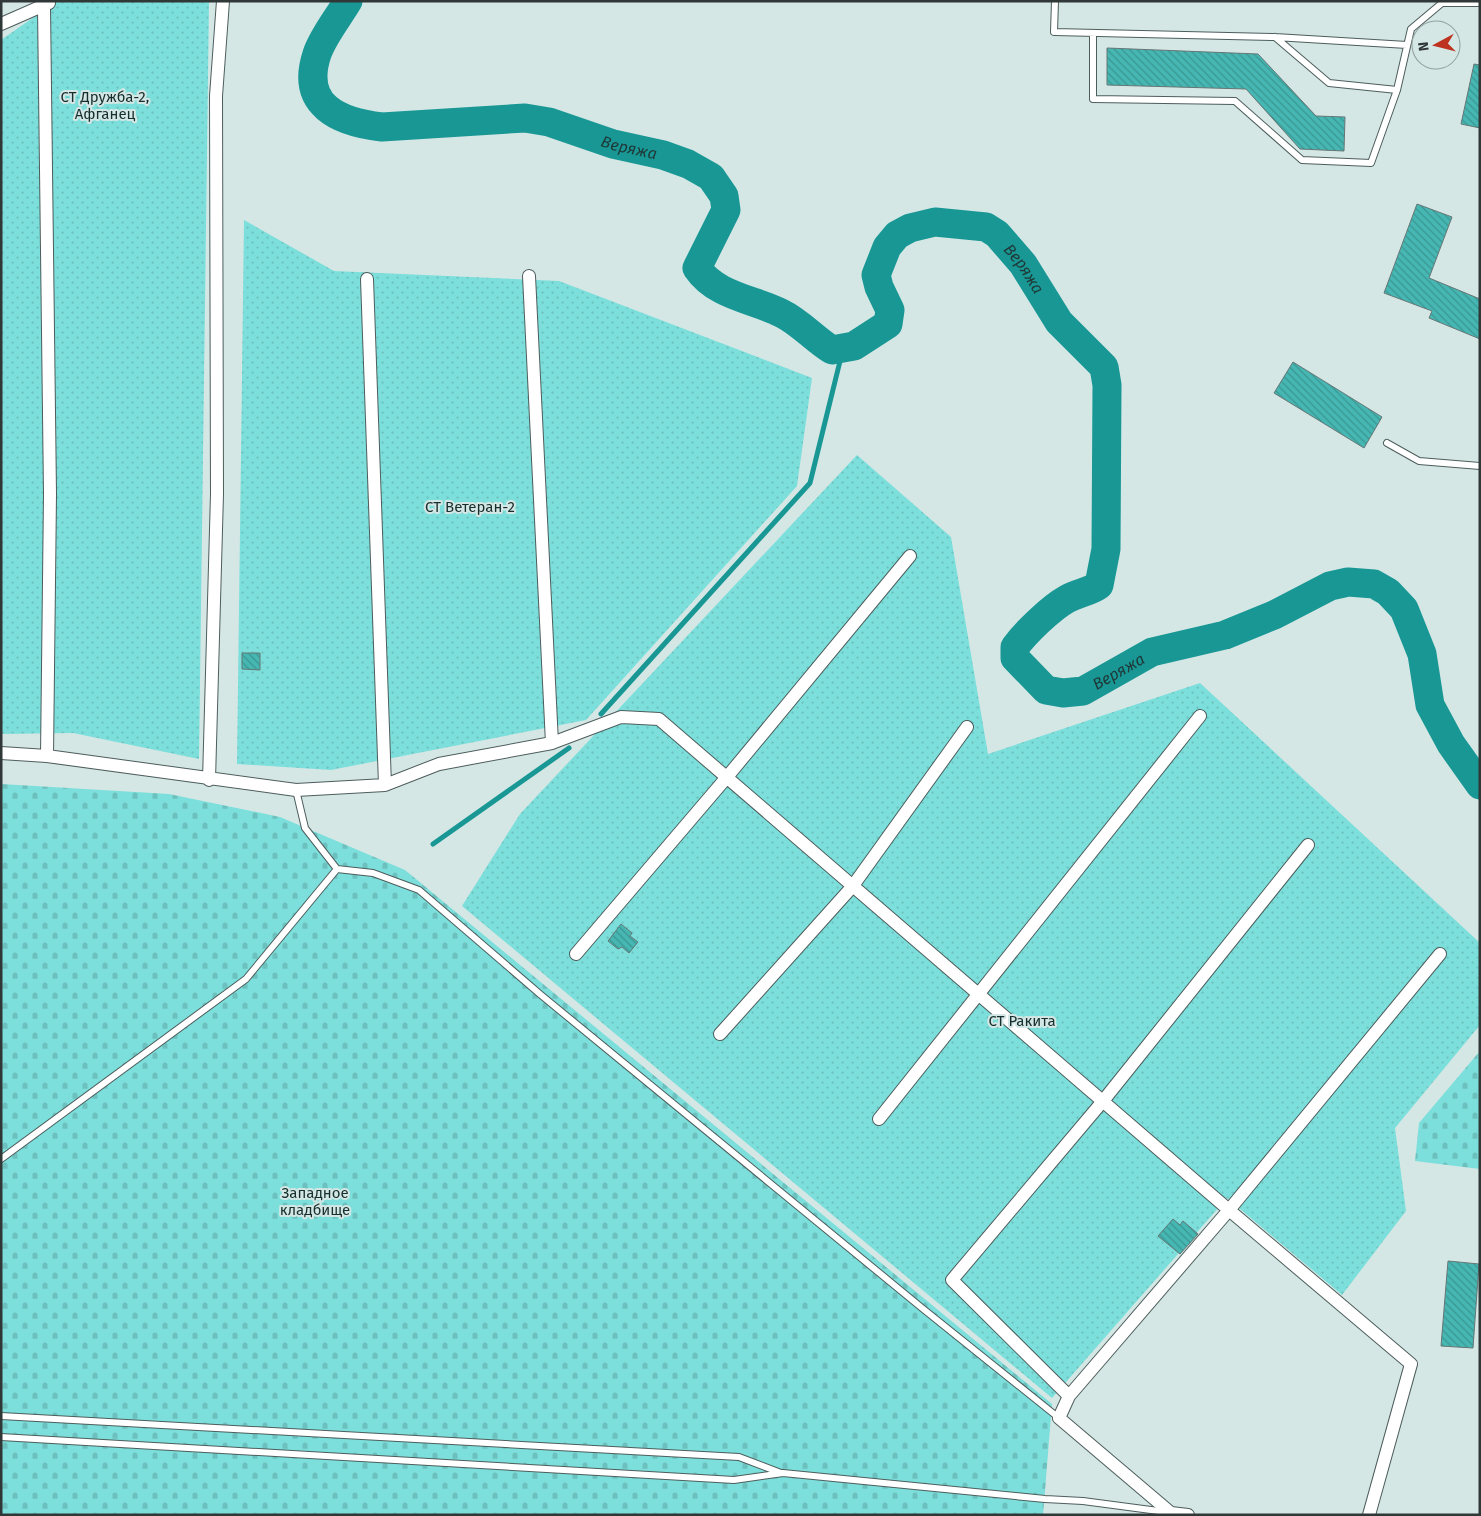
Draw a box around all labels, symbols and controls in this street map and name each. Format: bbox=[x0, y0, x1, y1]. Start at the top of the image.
north arrow bbox=[1411, 20, 1461, 70]
text: N bbox=[1415, 41, 1433, 52]
park label: СТ Дружба-2, Афганец bbox=[61, 88, 149, 123]
water label: Веряжа bbox=[599, 132, 659, 163]
water label: Веряжа bbox=[1000, 240, 1048, 297]
park label: СТ Ветеран-2 bbox=[425, 498, 515, 516]
water label: Веряжа bbox=[1089, 649, 1148, 694]
park label: СТ Ракита bbox=[988, 1012, 1056, 1030]
park label: Западное кладбище bbox=[280, 1184, 350, 1219]

